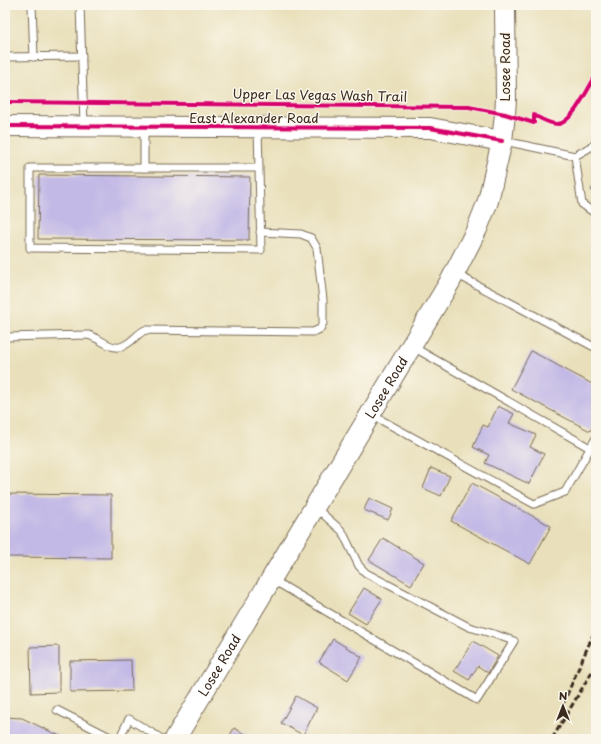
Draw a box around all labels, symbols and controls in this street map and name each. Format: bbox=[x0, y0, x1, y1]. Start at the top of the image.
street label: Losee Road bbox=[495, 32, 514, 102]
street label: Upper Las Vegas Wash Trail bbox=[233, 83, 407, 106]
street label: East Alexander Road bbox=[189, 108, 319, 127]
street label: Losee Road bbox=[360, 353, 412, 422]
street label: Losee Road bbox=[193, 631, 245, 700]
north arrow bbox=[543, 686, 583, 726]
text: N bbox=[559, 687, 568, 704]

